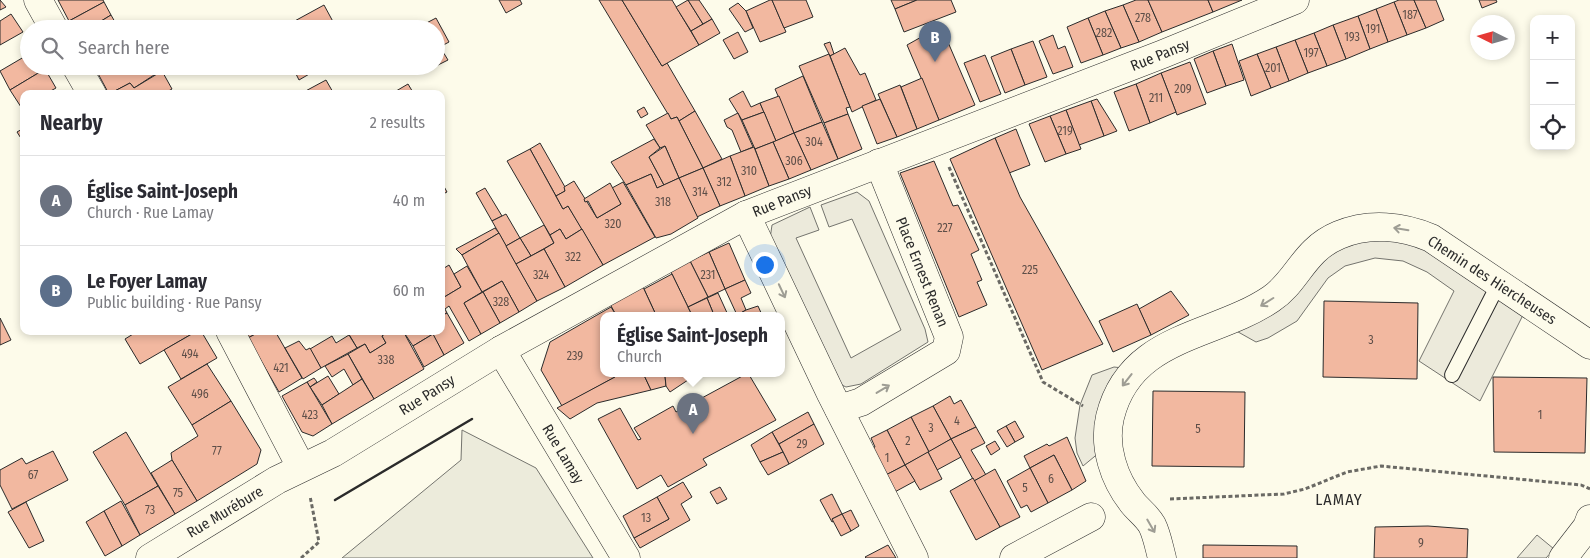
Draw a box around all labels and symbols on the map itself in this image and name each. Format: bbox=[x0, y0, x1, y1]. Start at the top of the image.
house number: 187 bbox=[1402, 8, 1418, 22]
house number: 278 bbox=[1135, 11, 1151, 25]
north arrow bbox=[1470, 15, 1515, 60]
pin: B bbox=[919, 21, 951, 62]
house number: 191 bbox=[1366, 22, 1381, 36]
house number: 282 bbox=[1096, 26, 1112, 40]
house number: 193 bbox=[1344, 30, 1360, 44]
street label: Rue Pansy bbox=[1128, 35, 1192, 75]
house number: 197 bbox=[1303, 46, 1319, 60]
house number: 201 bbox=[1265, 61, 1281, 75]
house number: 209 bbox=[1174, 82, 1192, 96]
house number: 211 bbox=[1149, 91, 1163, 105]
house number: 219 bbox=[1057, 124, 1073, 138]
house number: 304 bbox=[805, 135, 823, 149]
house number: 306 bbox=[785, 154, 803, 168]
house number: 310 bbox=[741, 164, 757, 178]
house number: 312 bbox=[716, 175, 732, 189]
street label: Rue Pansy bbox=[750, 181, 814, 221]
house number: 314 bbox=[692, 185, 708, 199]
house number: 318 bbox=[655, 195, 671, 209]
street label: Place Ernest Renan bbox=[892, 214, 952, 330]
house number: 320 bbox=[605, 217, 621, 231]
house number: 227 bbox=[937, 221, 953, 235]
one-way arrow bbox=[1393, 223, 1409, 233]
street label: Chemin des Hiercheuses bbox=[1424, 232, 1560, 328]
house number: 322 bbox=[565, 250, 581, 264]
your location bbox=[752, 252, 778, 278]
house number: 225 bbox=[1022, 263, 1039, 277]
house number: 324 bbox=[533, 268, 549, 282]
house number: 231 bbox=[700, 268, 716, 282]
one-way arrow bbox=[778, 283, 788, 298]
house number: 328 bbox=[493, 295, 509, 309]
one-way arrow bbox=[1260, 296, 1274, 307]
house number: 3 bbox=[1368, 333, 1374, 347]
house number: 494 bbox=[181, 347, 199, 361]
house number: 239 bbox=[567, 349, 583, 363]
house number: 338 bbox=[378, 353, 394, 367]
house number: 421 bbox=[273, 361, 289, 375]
street label: Rue Pansy bbox=[396, 371, 458, 419]
one-way arrow bbox=[1122, 373, 1132, 387]
one-way arrow bbox=[876, 383, 890, 393]
house number: 496 bbox=[191, 387, 209, 401]
pin: A bbox=[677, 393, 709, 434]
house number: 423 bbox=[302, 408, 318, 422]
house number: 1 bbox=[1538, 408, 1542, 422]
house number: 4 bbox=[954, 414, 960, 428]
street label: Rue Lamay bbox=[538, 421, 588, 487]
house number: 3 bbox=[928, 421, 934, 435]
house number: 5 bbox=[1195, 422, 1201, 436]
house number: 2 bbox=[905, 434, 911, 448]
house number: 29 bbox=[796, 437, 808, 451]
house number: 77 bbox=[212, 444, 222, 458]
house number: 1 bbox=[885, 451, 889, 465]
house number: 67 bbox=[28, 468, 38, 482]
house number: 6 bbox=[1048, 472, 1054, 486]
house number: 5 bbox=[1022, 481, 1028, 495]
street label: Rue Murébure bbox=[184, 482, 266, 542]
house number: 75 bbox=[173, 486, 184, 500]
district label: LAMAY bbox=[1315, 490, 1363, 509]
house number: 73 bbox=[145, 503, 155, 517]
house number: 13 bbox=[641, 511, 651, 525]
one-way arrow bbox=[1146, 518, 1156, 532]
house number: 9 bbox=[1418, 536, 1424, 550]

